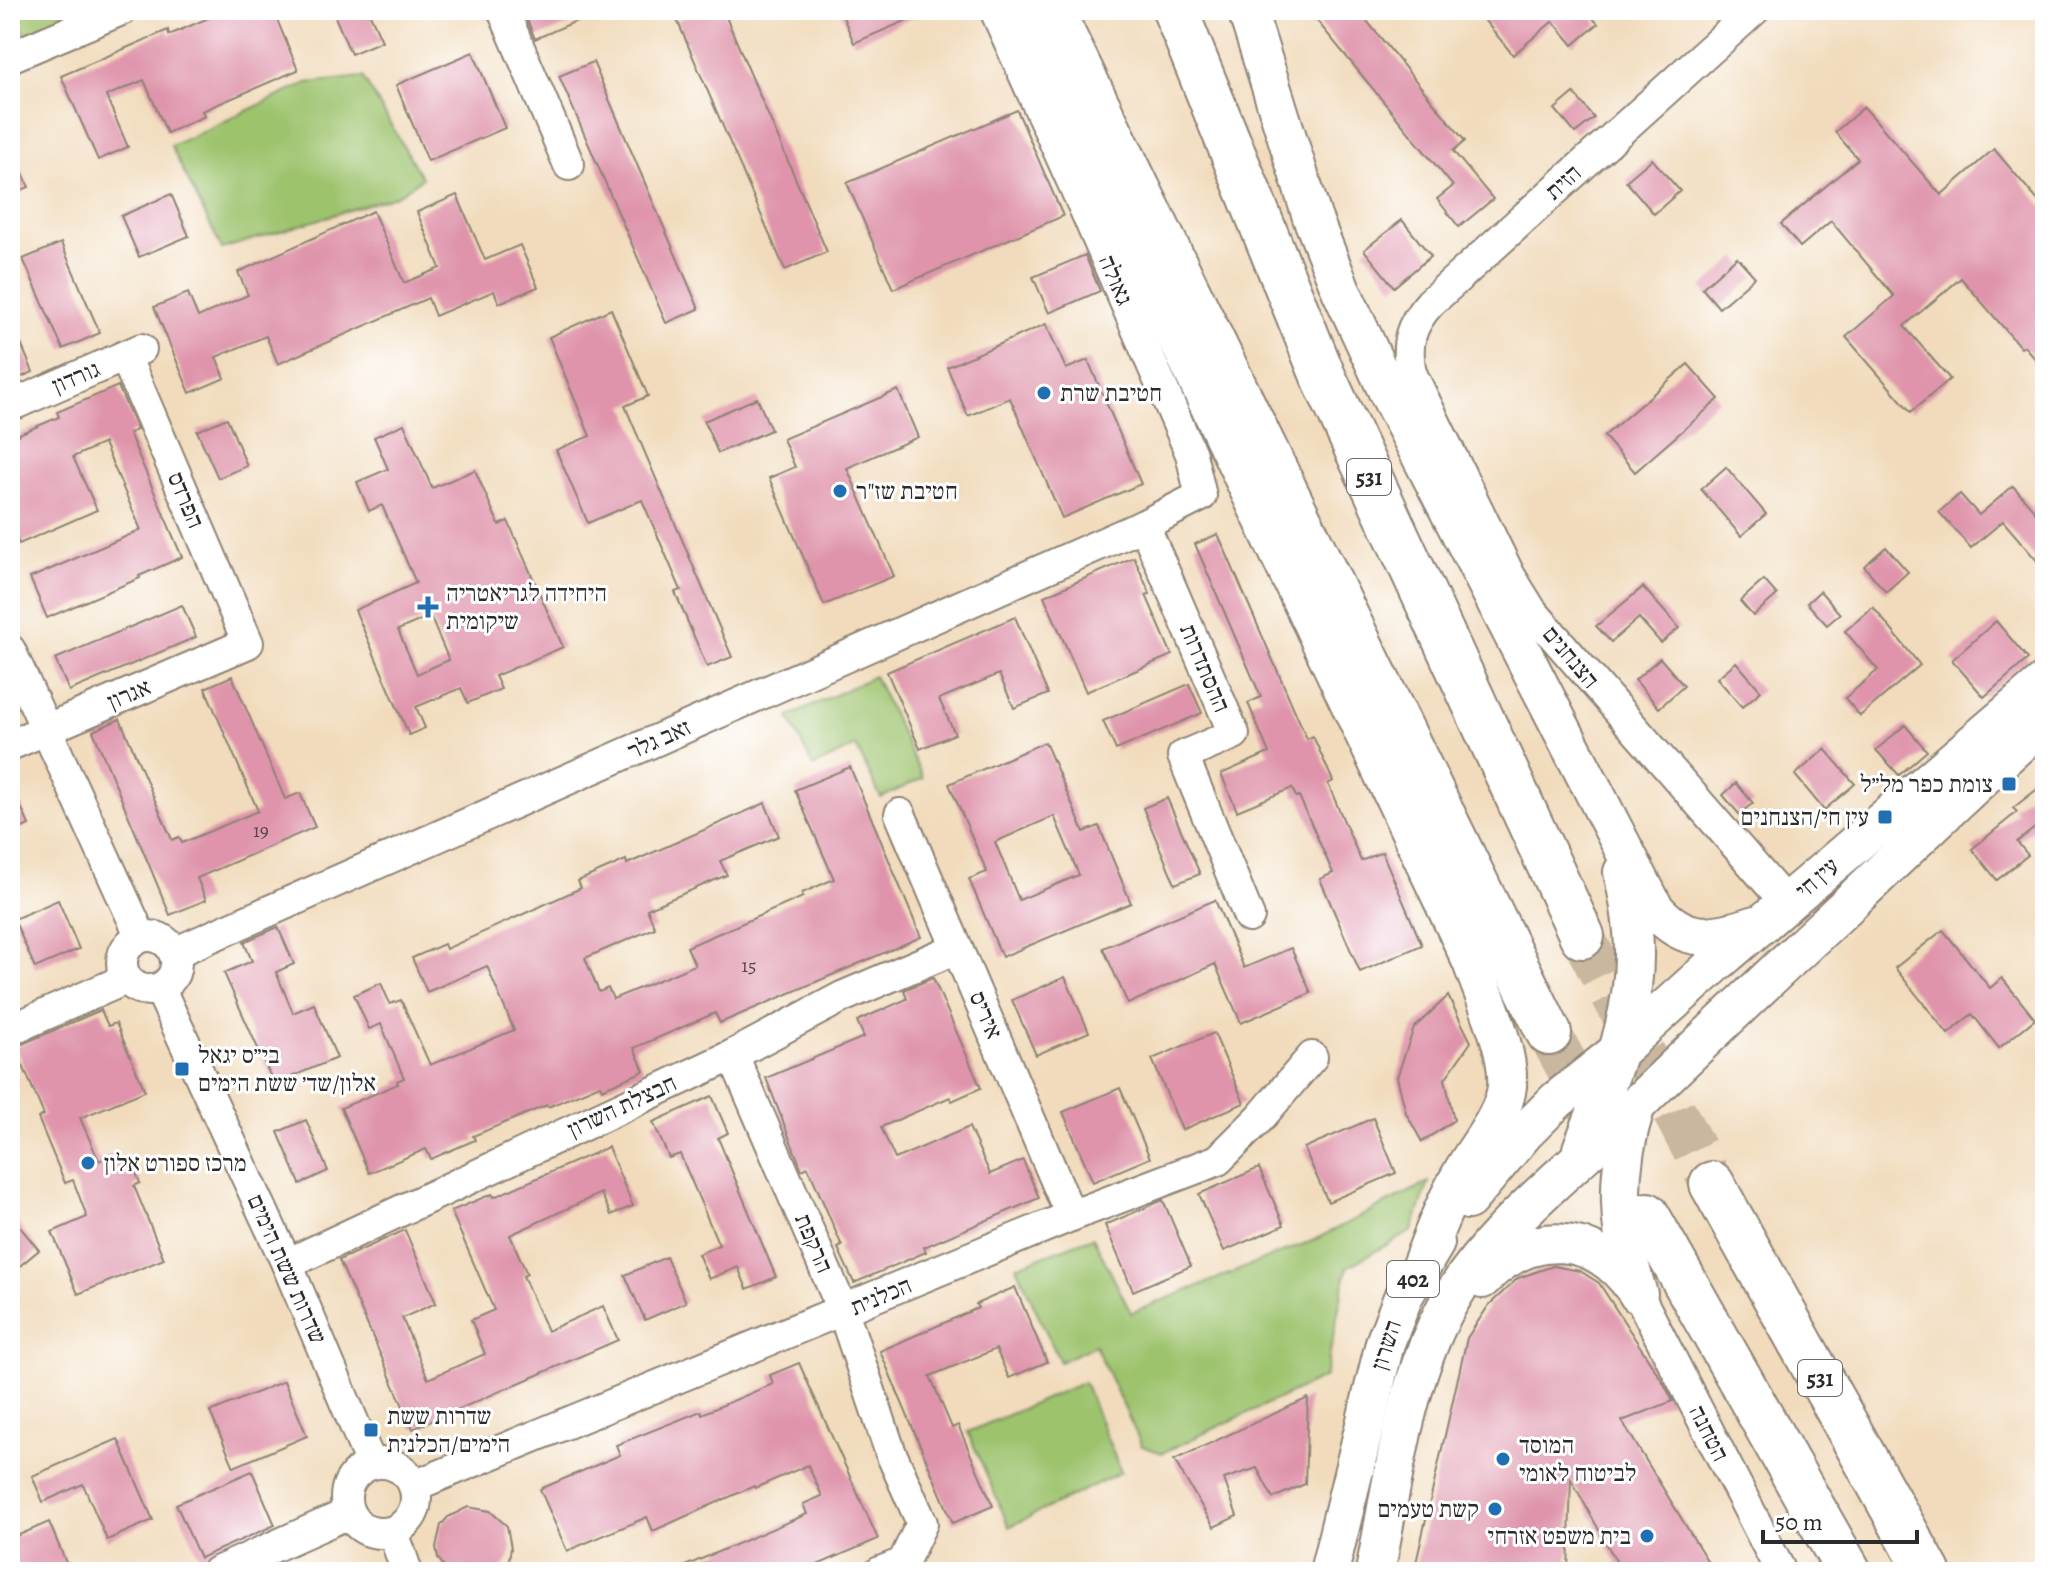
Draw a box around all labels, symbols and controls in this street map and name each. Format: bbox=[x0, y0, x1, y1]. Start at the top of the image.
street label: הזית bbox=[1538, 157, 1588, 207]
street label: גאולה bbox=[1091, 250, 1141, 310]
street label: גורדון bbox=[47, 353, 105, 401]
place label: חטיבת שרת bbox=[1060, 377, 1162, 409]
marker: חטיבת שרת bbox=[1035, 384, 1053, 402]
road number: 531 bbox=[1347, 459, 1391, 495]
street label: הפרדס bbox=[160, 467, 212, 533]
place label: חטיבת שז"ר bbox=[856, 475, 958, 507]
marker: חטיבת שז"ר bbox=[831, 482, 849, 500]
place label: היחידה לגריאטריה שיקומית bbox=[446, 577, 607, 637]
marker: היחידה לגריאטריה שיקומית bbox=[417, 596, 439, 618]
street label: ההסתדרות bbox=[1172, 619, 1238, 717]
street label: הצנחנים bbox=[1535, 619, 1607, 695]
street label: אגרון bbox=[102, 671, 156, 717]
street label: זאב גלר bbox=[622, 711, 696, 767]
place label: צומת כפר מל״ל bbox=[1860, 768, 1993, 800]
marker: צומת כפר מל״ל bbox=[2000, 775, 2018, 793]
place label: עין חי/הצנחנים bbox=[1741, 801, 1869, 833]
marker: עין חי/הצנחנים bbox=[1876, 808, 1894, 826]
house number: 19 bbox=[253, 817, 269, 844]
street label: עין חי bbox=[1788, 850, 1846, 906]
house number: 15 bbox=[741, 952, 757, 979]
street label: איריס bbox=[962, 986, 1010, 1044]
place label: בי״ס יגאל אלון/שד׳ ששת הימים bbox=[198, 1039, 376, 1099]
marker: בי״ס יגאל אלון/שד׳ ששת הימים bbox=[173, 1060, 191, 1078]
street label: חבצלת השרון bbox=[562, 1067, 682, 1145]
place label: מרכז ספורט אלון bbox=[104, 1147, 247, 1179]
marker: מרכז ספורט אלון bbox=[79, 1154, 97, 1172]
street label: שדרות ששת הימים bbox=[240, 1189, 334, 1349]
street label: הרקפת bbox=[787, 1208, 841, 1278]
road number: 402 bbox=[1387, 1261, 1439, 1297]
street label: הכלנית bbox=[845, 1269, 917, 1323]
street label: השרון bbox=[1363, 1316, 1409, 1374]
road number: 531 bbox=[1798, 1360, 1842, 1396]
street label: הטחנה bbox=[1681, 1399, 1737, 1467]
place label: שדרות ששת הימים/הכלנית bbox=[387, 1400, 510, 1460]
marker: שדרות ששת הימים/הכלנית bbox=[362, 1421, 380, 1439]
place label: המוסד לביטוח לאומי bbox=[1519, 1429, 1636, 1489]
marker: המוסד לביטוח לאומי bbox=[1494, 1450, 1512, 1468]
place label: קשת טעמים bbox=[1377, 1493, 1479, 1525]
scale bar bbox=[1763, 1494, 1917, 1544]
marker: קשת טעמים bbox=[1486, 1500, 1504, 1518]
text: 50 m bbox=[1775, 1506, 1823, 1538]
place label: בית משפט אזרחי bbox=[1488, 1520, 1631, 1552]
marker: בית משפט אזרחי bbox=[1638, 1527, 1656, 1545]

